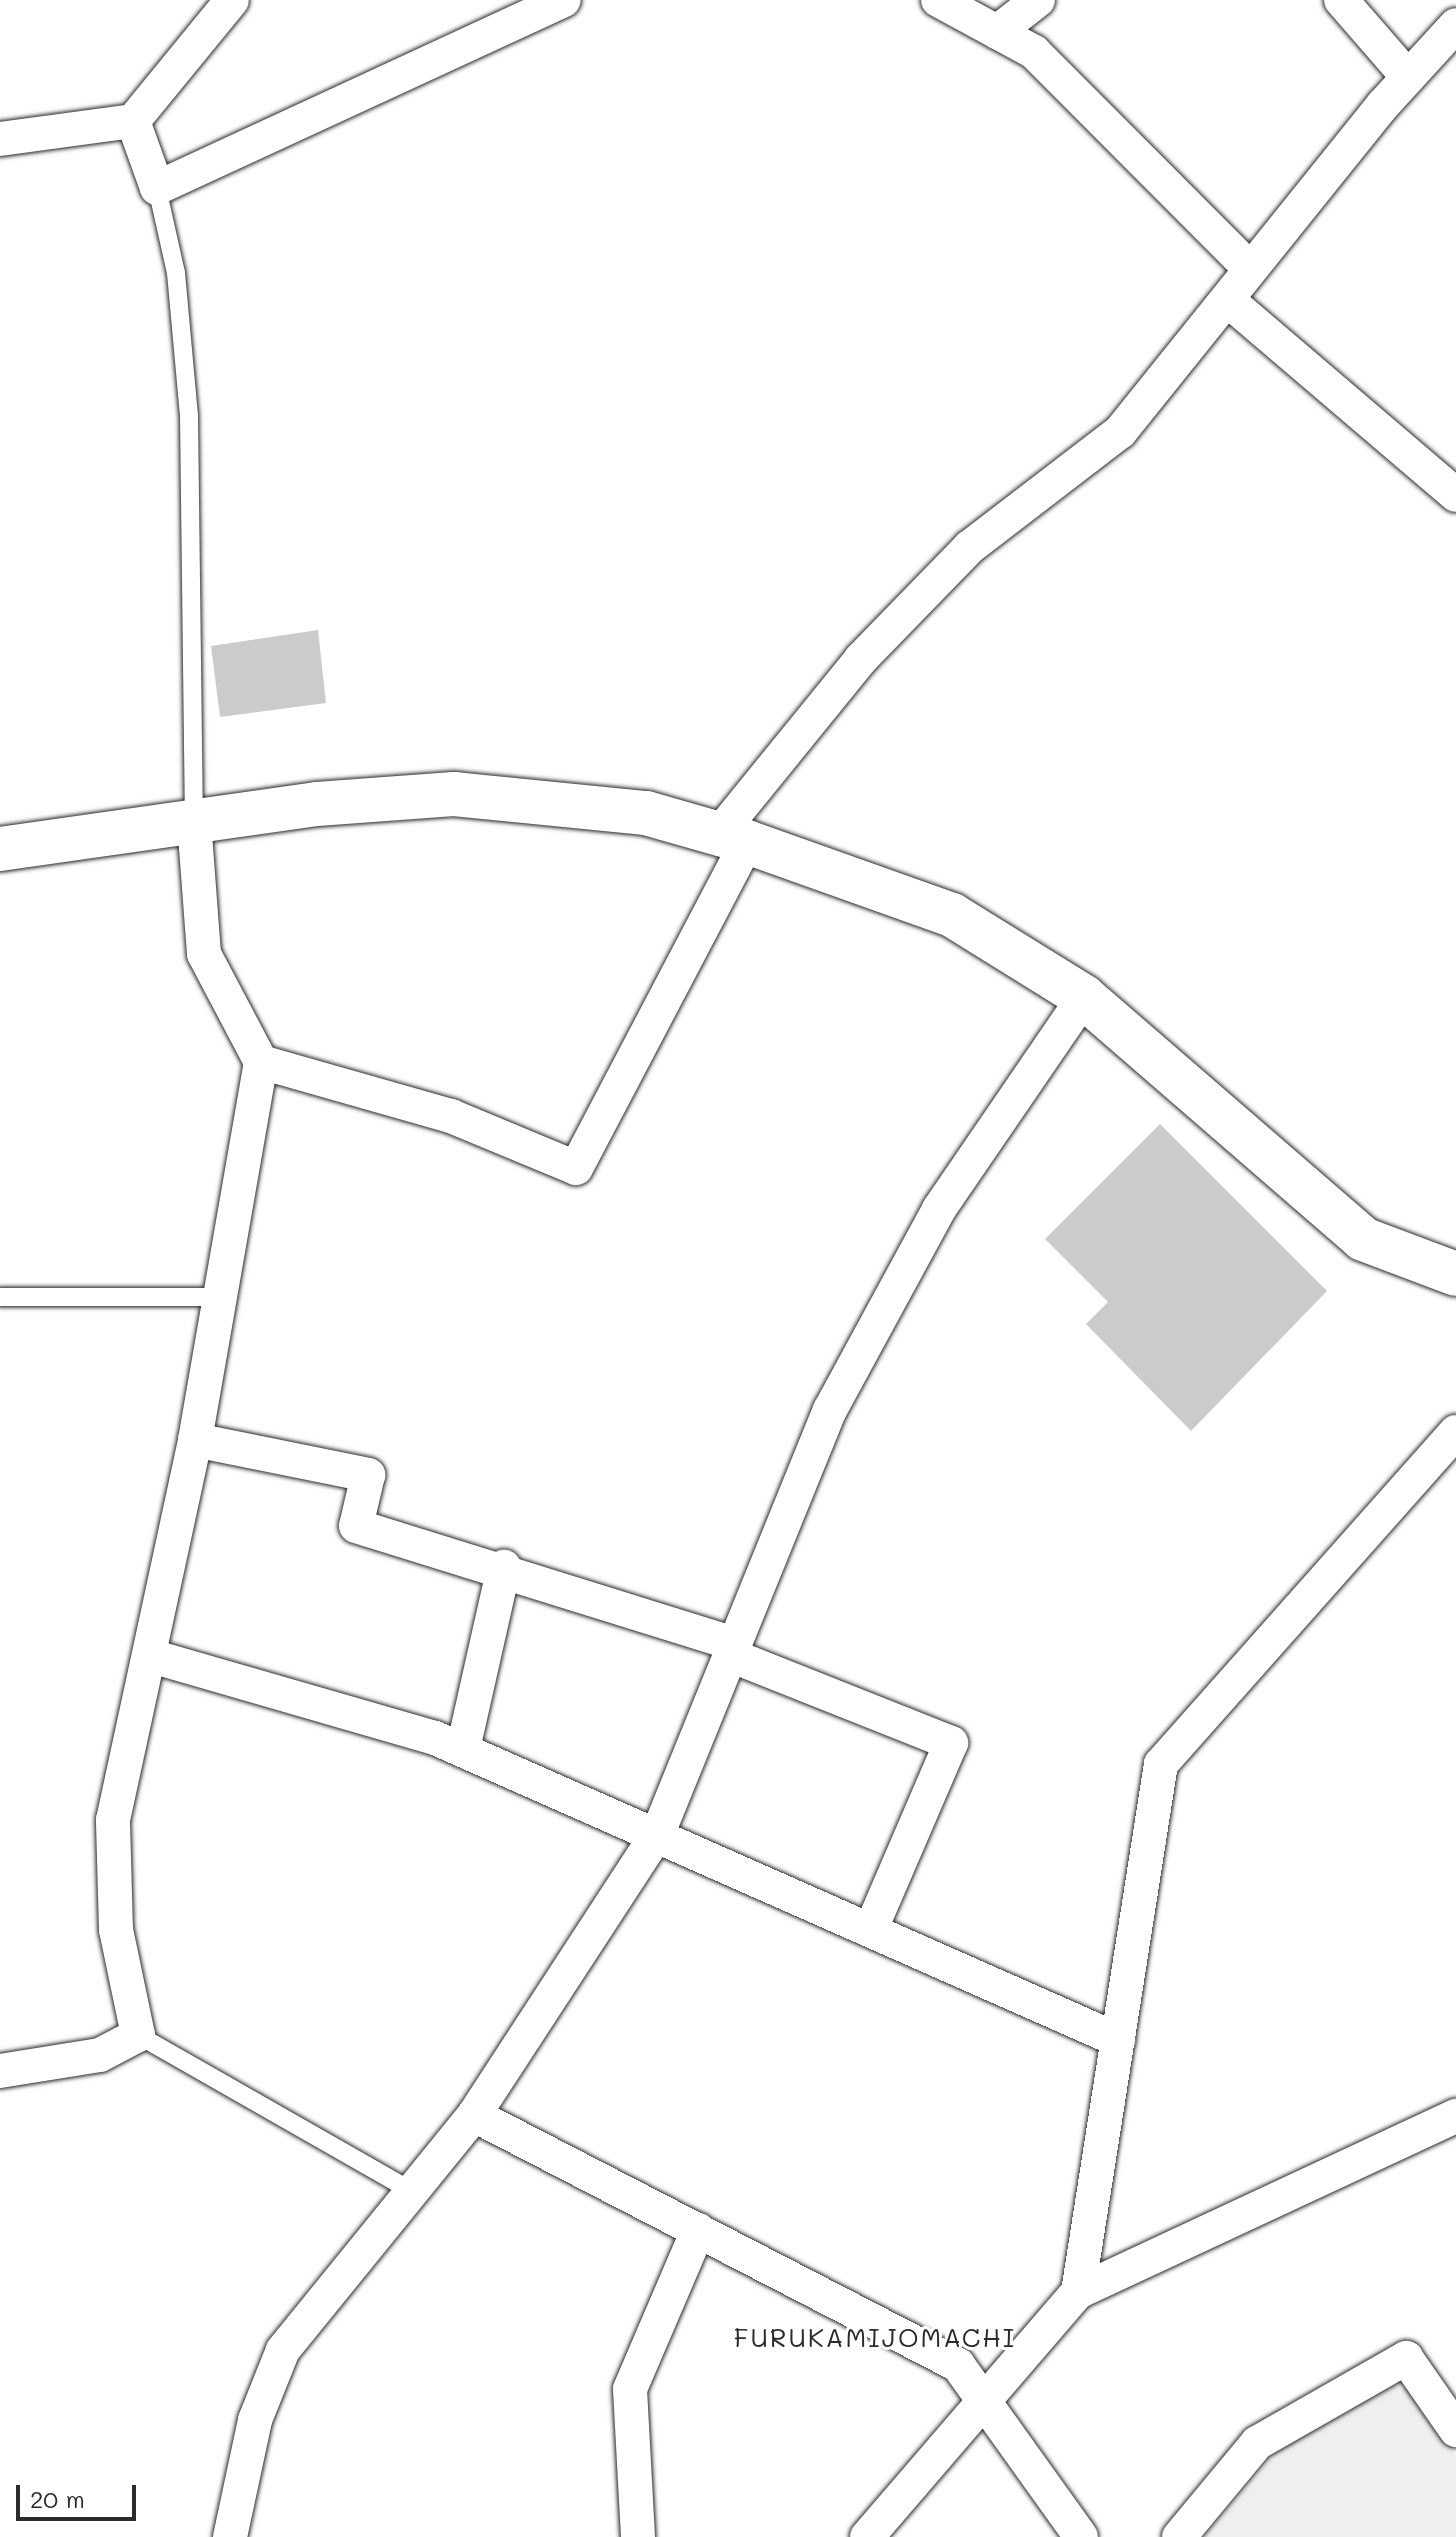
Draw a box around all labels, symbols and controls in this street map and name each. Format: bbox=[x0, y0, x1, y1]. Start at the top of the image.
district label: FURUKAMIJOMACHI bbox=[734, 2322, 1016, 2354]
scale bar bbox=[20, 2469, 140, 2519]
text: 20 m bbox=[30, 2483, 85, 2514]

